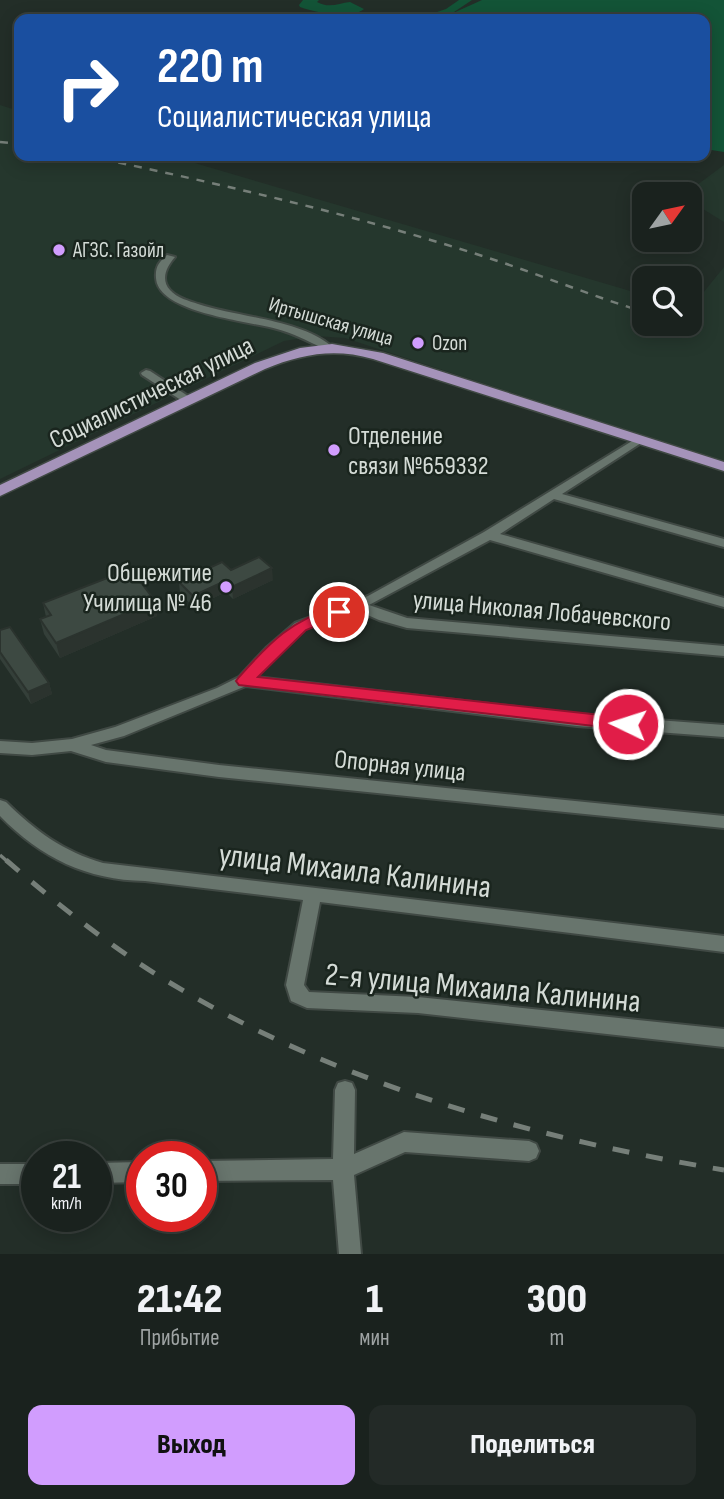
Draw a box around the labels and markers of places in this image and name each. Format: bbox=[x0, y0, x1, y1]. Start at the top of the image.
place label: АГЗС. Газойл bbox=[72, 238, 164, 263]
marker: АГЗС. Газойл bbox=[51, 242, 67, 258]
place label: Ozon bbox=[432, 331, 467, 356]
marker: Ozon bbox=[410, 335, 426, 351]
place label: Отделение связи №659332 bbox=[348, 421, 488, 482]
marker: Отделение связи №659332 bbox=[326, 442, 342, 458]
place label: Общежитие Училища № 46 bbox=[83, 558, 212, 619]
marker: Общежитие Училища № 46 bbox=[218, 579, 234, 595]
pin bbox=[309, 582, 369, 642]

